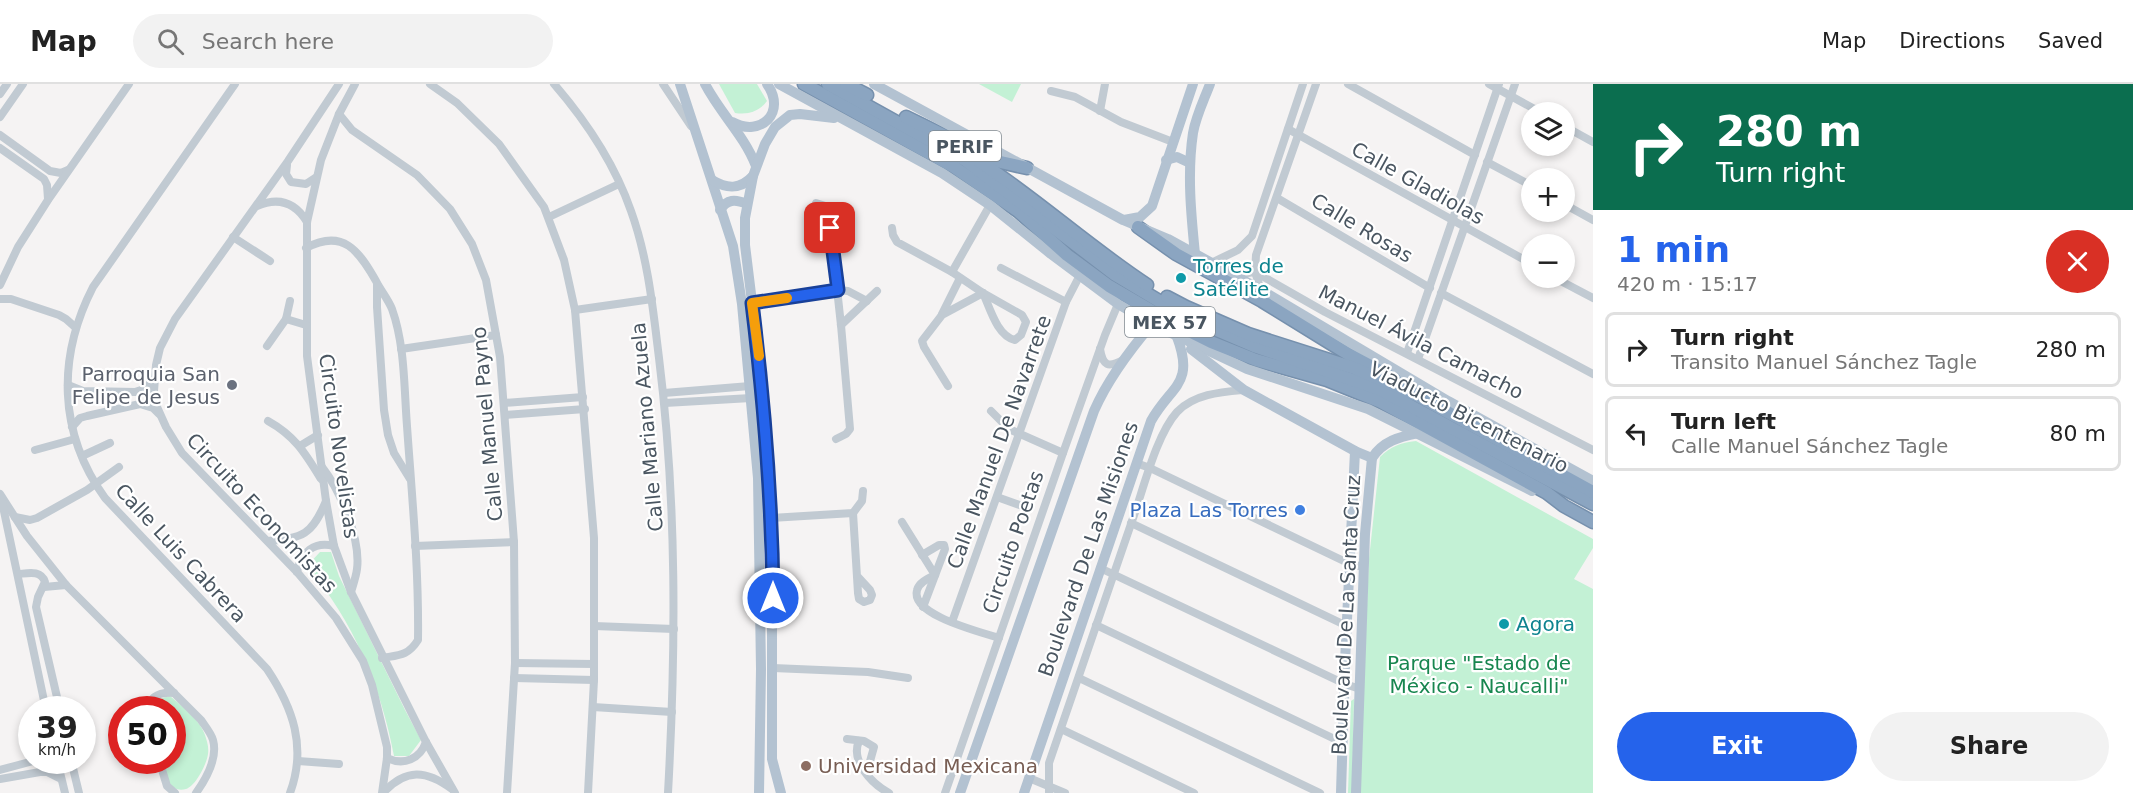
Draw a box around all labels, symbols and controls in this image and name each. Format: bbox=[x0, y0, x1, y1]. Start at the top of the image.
search box bbox=[133, 14, 553, 68]
text: Map bbox=[30, 25, 97, 58]
icon: search bbox=[154, 25, 187, 58]
text: Search here bbox=[202, 29, 334, 54]
text: Map bbox=[1822, 29, 1866, 53]
text: Directions bbox=[1899, 29, 2005, 53]
text: Saved bbox=[2038, 29, 2103, 53]
map controls bbox=[1521, 102, 1575, 288]
button: layers bbox=[1521, 102, 1575, 156]
text: 280 m bbox=[1716, 107, 1862, 156]
icon: right bbox=[1617, 108, 1695, 186]
road number: PERIF bbox=[929, 131, 1001, 161]
street label: Calle Gladiolas bbox=[1347, 137, 1489, 229]
text: Turn right bbox=[1716, 157, 1845, 188]
button: + bbox=[1521, 168, 1575, 222]
street label: Calle Rosas bbox=[1307, 188, 1417, 268]
pin bbox=[804, 202, 855, 253]
icon: arrive bbox=[813, 211, 846, 244]
text: 1 min bbox=[1617, 229, 1730, 270]
button: close bbox=[2046, 230, 2109, 293]
button: − bbox=[1521, 234, 1575, 288]
place label: Torres de Satélite bbox=[1192, 254, 1284, 301]
marker: Torres de Satélite bbox=[1174, 271, 1188, 285]
text: 420 m · 15:17 bbox=[1617, 272, 1758, 296]
street label: Manuel Ávila Camacho bbox=[1314, 280, 1528, 404]
road number: MEX 57 bbox=[1125, 307, 1215, 337]
street label: Calle Manuel De Navarrete bbox=[942, 312, 1056, 572]
street label: Calle Mariano Azuela bbox=[626, 321, 668, 533]
text: Turn right bbox=[1671, 325, 1794, 350]
street label: Calle Manuel Payno bbox=[467, 326, 507, 522]
icon: right bbox=[1620, 333, 1653, 366]
text: 280 m bbox=[2036, 337, 2106, 362]
text: Transito Manuel Sánchez Tagle bbox=[1671, 350, 1977, 374]
street label: Circuito Novelistas bbox=[314, 352, 364, 540]
street label: Viaducto Bicentenario bbox=[1365, 356, 1573, 478]
place label: Parroquia San Felipe de Jesus bbox=[72, 362, 220, 409]
marker: Parroquia San Felipe de Jesus bbox=[225, 378, 239, 392]
text: Turn left bbox=[1671, 409, 1776, 434]
icon: left bbox=[1620, 417, 1653, 450]
street label: Boulevard De Las Misiones bbox=[1033, 418, 1143, 680]
text: 80 m bbox=[2050, 421, 2106, 446]
street label: Circuito Economistas bbox=[182, 428, 342, 598]
text: Calle Manuel Sánchez Tagle bbox=[1671, 434, 1948, 458]
street label: Circuito Poetas bbox=[977, 467, 1049, 617]
street label: Boulevard De La Santa Cruz bbox=[1327, 474, 1365, 756]
street label: Calle Luis Cabrera bbox=[110, 479, 252, 627]
place label: Plaza Las Torres bbox=[1129, 498, 1288, 522]
marker: Plaza Las Torres bbox=[1293, 503, 1307, 517]
position arrow bbox=[741, 566, 805, 630]
place label: Agora bbox=[1516, 612, 1575, 636]
marker: Agora bbox=[1497, 617, 1511, 631]
park label: Parque "Estado de México - Naucalli" bbox=[1387, 651, 1571, 698]
speed limit sign: 50 bbox=[108, 696, 186, 774]
text: 39 bbox=[36, 710, 78, 745]
button: Exit bbox=[1617, 712, 1857, 781]
button: Share bbox=[1869, 712, 2109, 781]
text: km/h bbox=[38, 741, 76, 759]
place label: Universidad Mexicana bbox=[818, 754, 1038, 778]
marker: Universidad Mexicana bbox=[799, 759, 813, 773]

